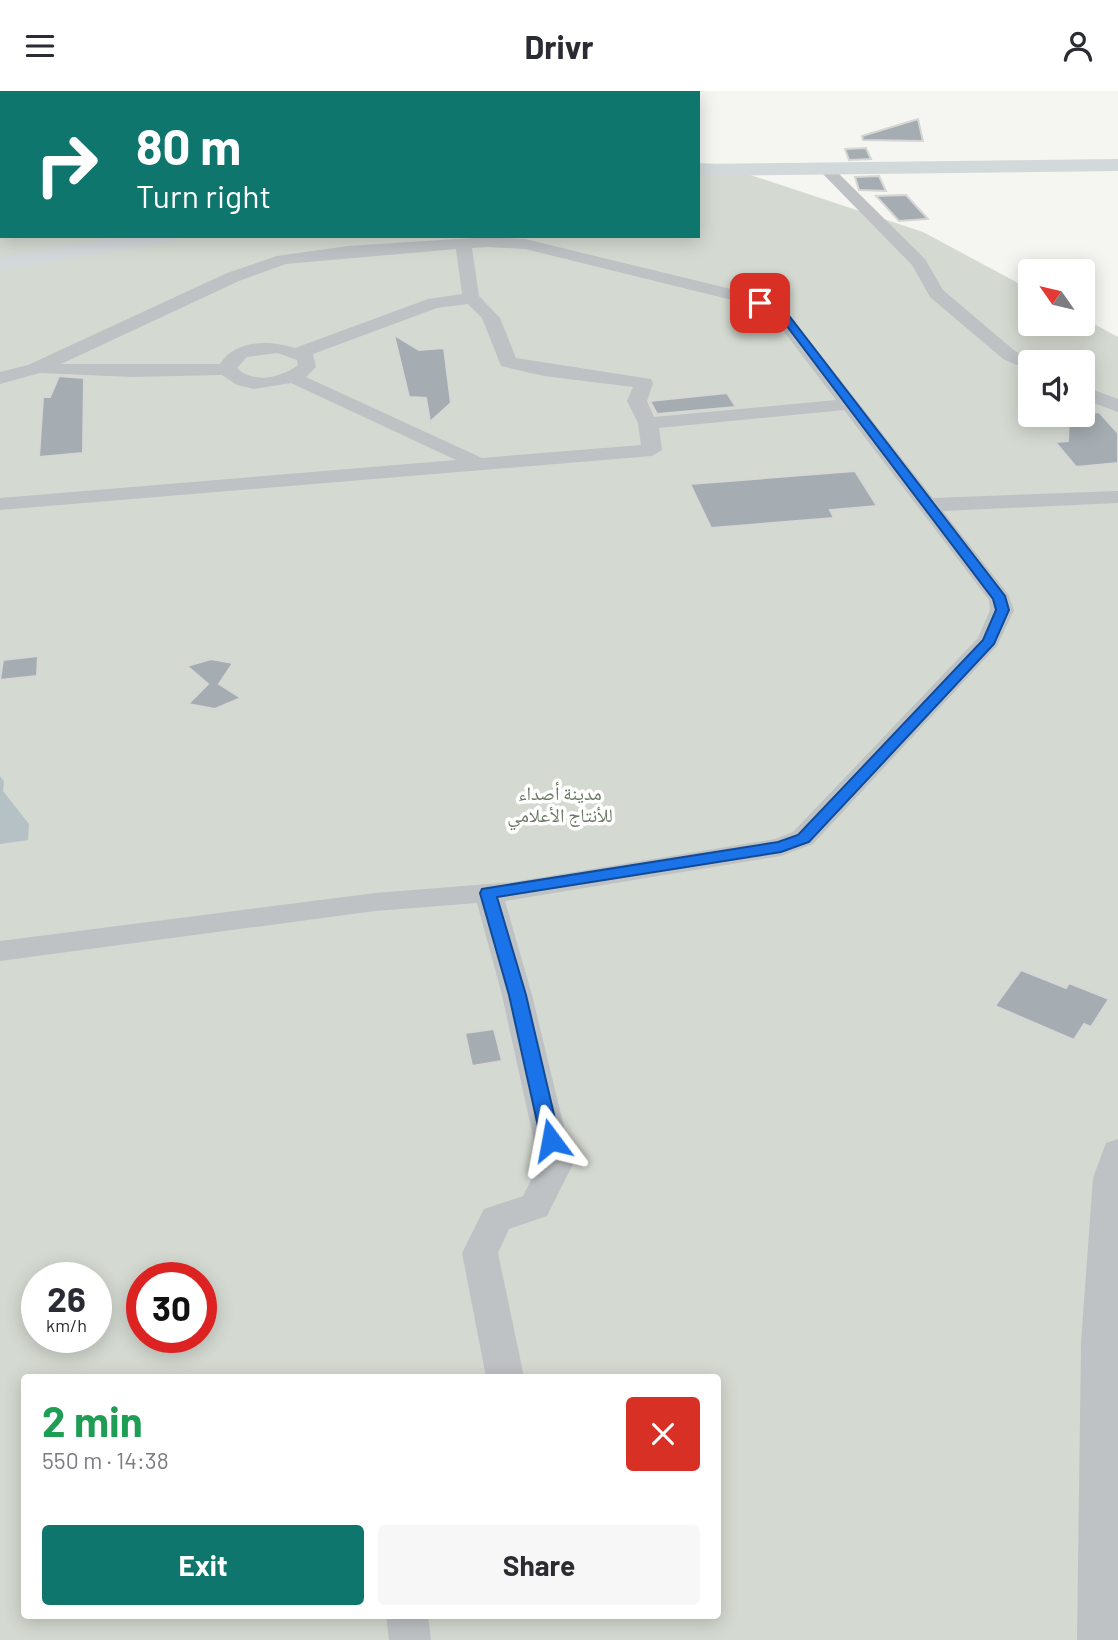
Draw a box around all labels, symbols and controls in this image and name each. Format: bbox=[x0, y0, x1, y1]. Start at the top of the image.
icon: menu bbox=[21, 27, 59, 65]
text: Drivr bbox=[524, 27, 594, 65]
icon: person bbox=[1059, 27, 1097, 65]
text: 80 m bbox=[136, 116, 241, 175]
icon: right bbox=[21, 119, 112, 210]
text: Turn right bbox=[136, 176, 271, 214]
north arrow bbox=[1018, 259, 1096, 336]
map controls bbox=[1018, 259, 1095, 427]
pin bbox=[730, 273, 790, 333]
icon: arrive bbox=[741, 284, 779, 322]
button: sound bbox=[1018, 350, 1095, 427]
park label: مدينة أصداء للأنتاج الأعلامي bbox=[507, 781, 613, 831]
position arrow bbox=[514, 1103, 588, 1177]
speed limit sign: 30 bbox=[126, 1262, 217, 1353]
text: 26 bbox=[47, 1277, 86, 1319]
text: km/h bbox=[46, 1314, 87, 1336]
text: 2 min bbox=[42, 1395, 143, 1445]
button: close bbox=[626, 1397, 700, 1471]
text: 550 m · 14:38 bbox=[42, 1446, 169, 1474]
button: Exit bbox=[42, 1525, 364, 1605]
button: Share bbox=[378, 1525, 700, 1605]

